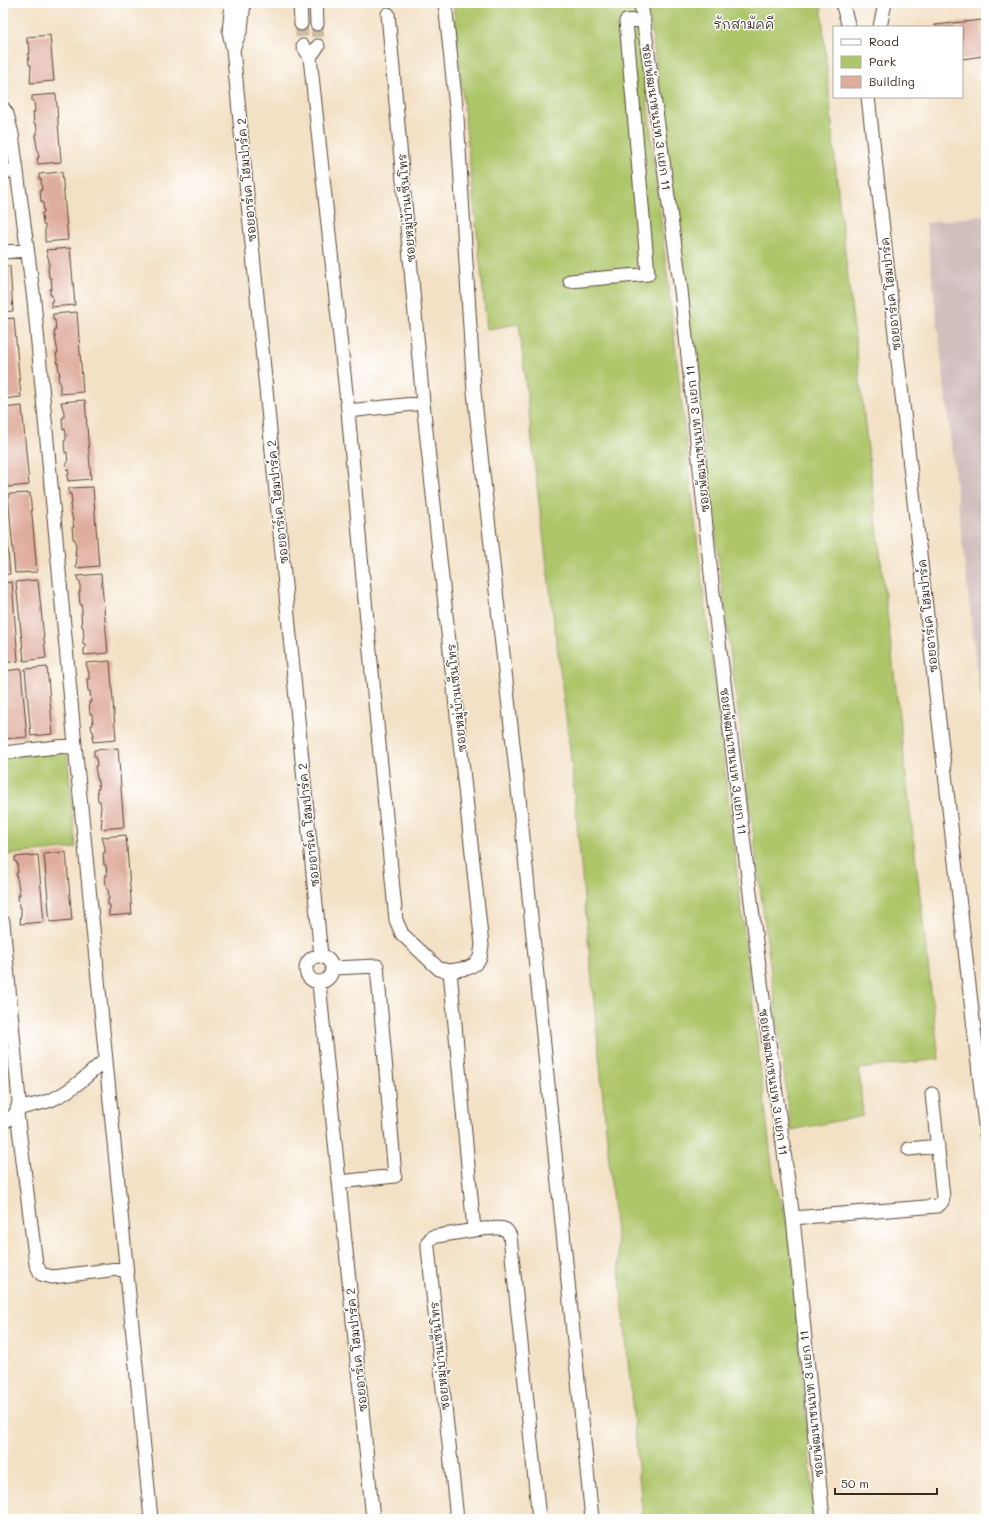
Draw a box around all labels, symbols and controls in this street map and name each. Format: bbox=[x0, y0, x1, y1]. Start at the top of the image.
district label: รักสามัคคี bbox=[714, 15, 774, 32]
legend bbox=[833, 26, 963, 98]
text: Road bbox=[869, 33, 899, 49]
street label: ซอยพัฒนาชนบท 3 แยก 11 bbox=[639, 43, 675, 191]
text: Park bbox=[869, 53, 896, 69]
text: Building bbox=[869, 73, 915, 89]
street label: ซอยอาร์เค โฮมปาร์ค 2 bbox=[233, 117, 259, 243]
street label: ซอยหมู่บ้านเซ็นโทร bbox=[393, 153, 421, 263]
street label: ซอยอาร์เค โฮมปาร์ค bbox=[876, 236, 904, 352]
street label: ซอยพัฒนาชนบท 3 แยก 11 bbox=[681, 365, 713, 513]
street label: ซอยอาร์เค โฮมปาร์ค 2 bbox=[263, 439, 291, 565]
street label: ซอยอาร์เค โฮมปาร์ค bbox=[913, 558, 941, 674]
street label: ซอยหมู่บ้านเซ็นโทร bbox=[442, 643, 472, 753]
street label: ซอยพัฒนาชนบท 3 แยก 11 bbox=[717, 687, 751, 835]
street label: ซอยอาร์เค โฮมปาร์ค 2 bbox=[294, 762, 322, 888]
street label: ซอยพัฒนาชนบท 3 แยก 11 bbox=[756, 1008, 792, 1156]
street label: ซอยอาร์เค โฮมปาร์ค 2 bbox=[342, 1287, 370, 1413]
street label: ซอยหมู่บ้านเซ็นโทร bbox=[425, 1301, 455, 1411]
street label: ซอยพัฒนาชนบท 3 แยก 11 bbox=[795, 1330, 827, 1478]
scale bar bbox=[835, 1470, 937, 1496]
text: 50 m bbox=[841, 1475, 869, 1491]

